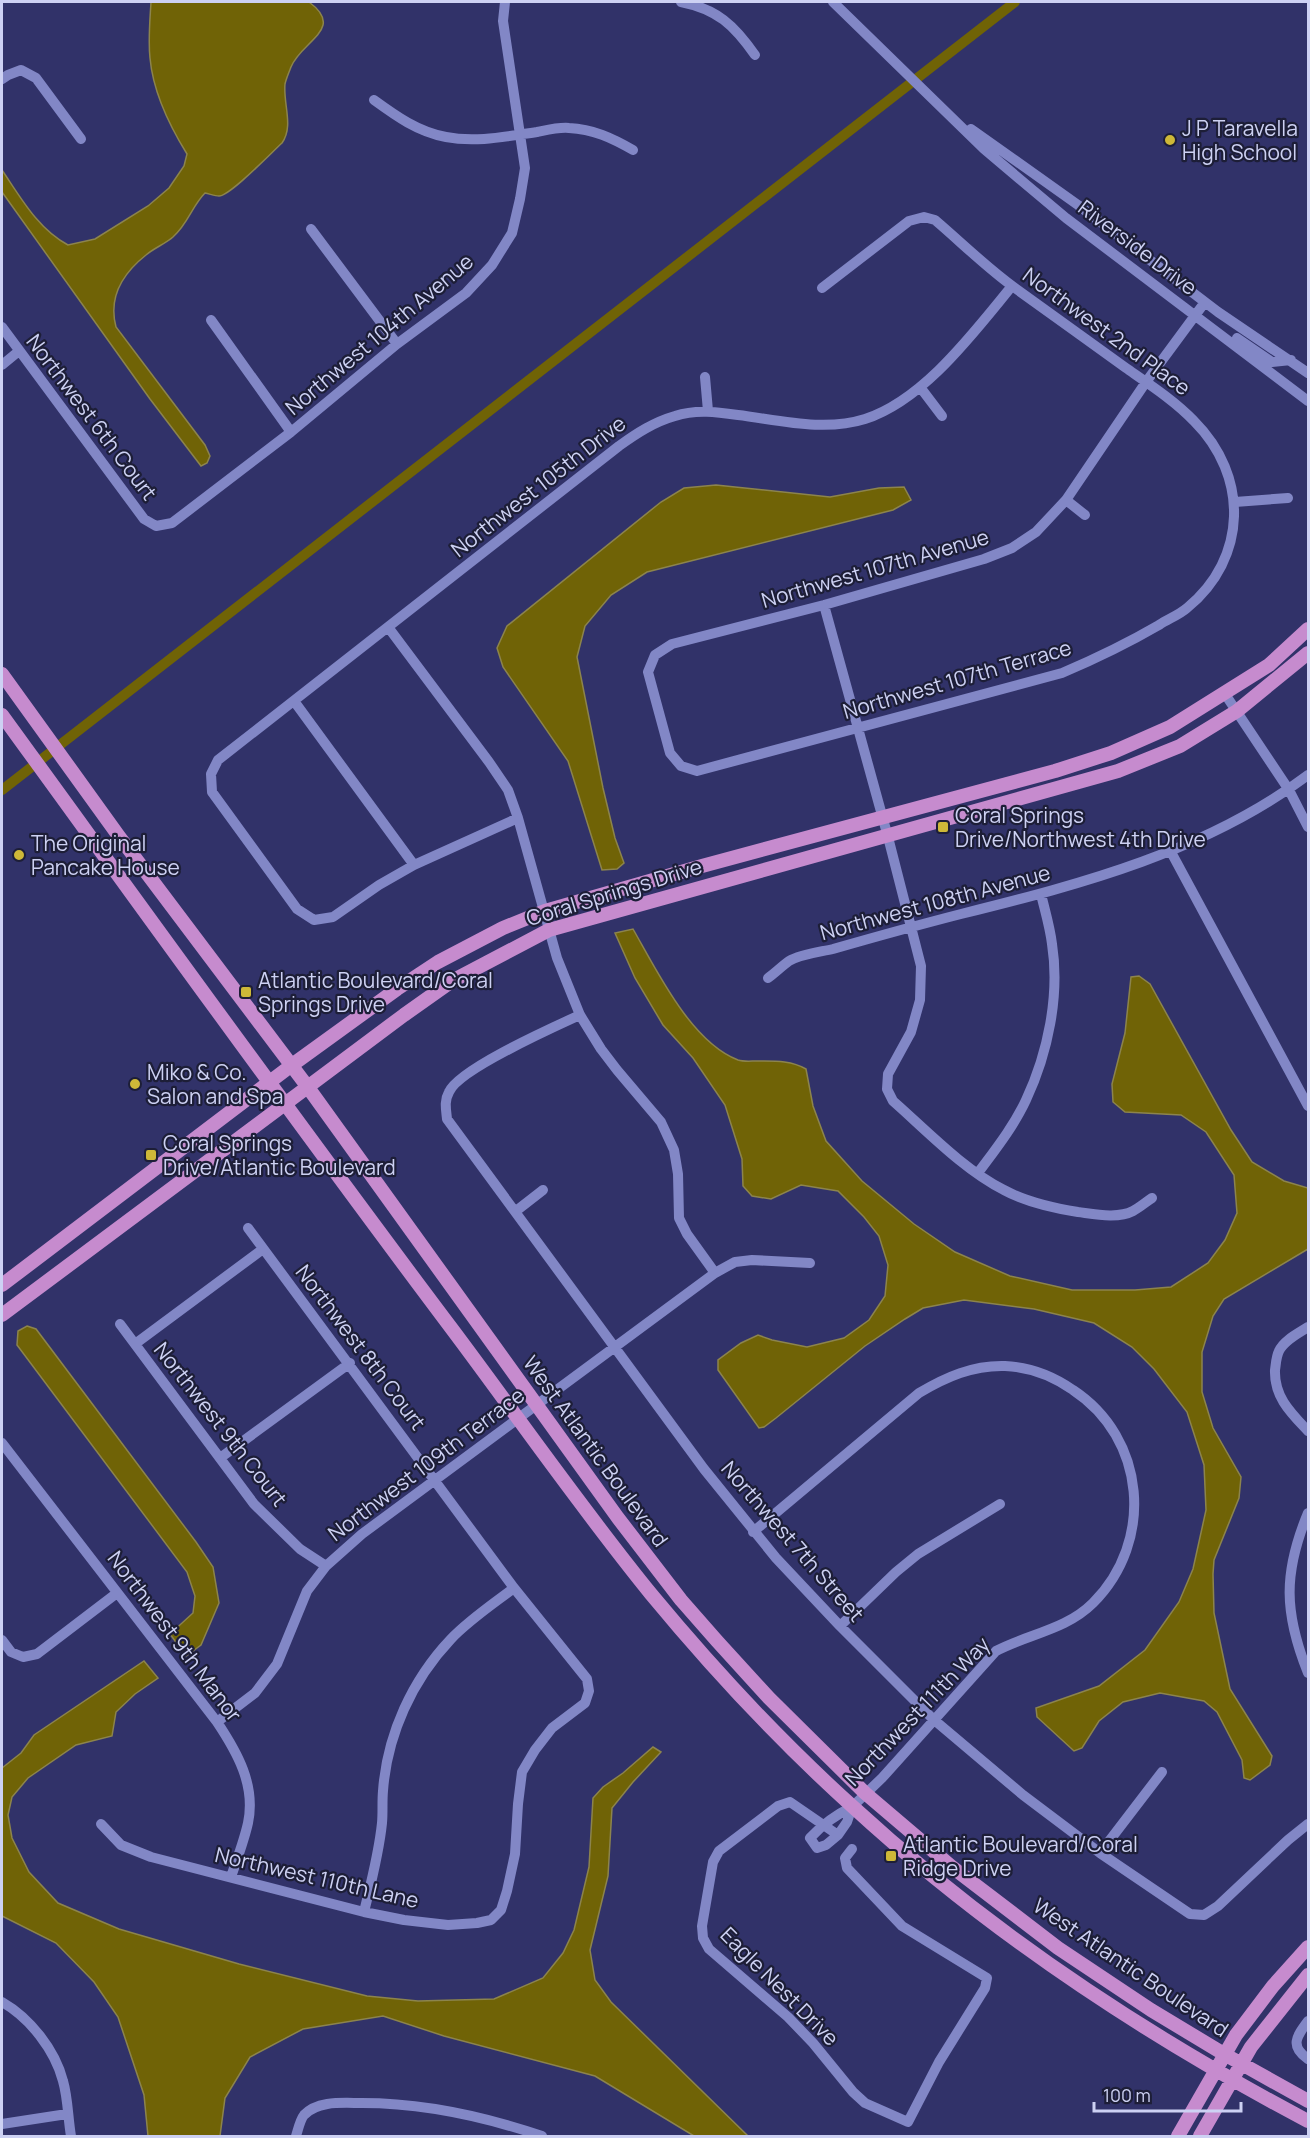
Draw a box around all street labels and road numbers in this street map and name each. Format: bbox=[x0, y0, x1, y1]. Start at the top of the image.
street label: Riverside Drive bbox=[1073, 193, 1203, 301]
street label: Northwest 104th Avenue bbox=[279, 247, 479, 421]
street label: Northwest 2nd Place bbox=[1018, 261, 1196, 401]
street label: Northwest 6th Court bbox=[20, 328, 164, 506]
street label: Northwest 105th Drive bbox=[445, 409, 631, 563]
street label: Northwest 107th Avenue bbox=[758, 522, 992, 614]
street label: Northwest 107th Terrace bbox=[839, 633, 1075, 725]
street label: Coral Springs Drive bbox=[523, 852, 705, 932]
street label: Northwest 108th Avenue bbox=[817, 858, 1053, 946]
street label: Northwest 8th Court bbox=[290, 1259, 432, 1435]
street label: Northwest 9th Court bbox=[148, 1336, 294, 1512]
street label: West Atlantic Boulevard bbox=[517, 1350, 675, 1552]
street label: Northwest 109th Terrace bbox=[322, 1381, 530, 1547]
street label: Northwest 7th Street bbox=[715, 1455, 871, 1627]
street label: Northwest 9th Manor bbox=[102, 1545, 249, 1727]
street label: Northwest 111th Way bbox=[838, 1630, 996, 1792]
street label: Northwest 110th Lane bbox=[212, 1840, 422, 1914]
street label: West Atlantic Boulevard bbox=[1028, 1891, 1234, 2043]
street label: Eagle Nest Drive bbox=[715, 1921, 845, 2051]

